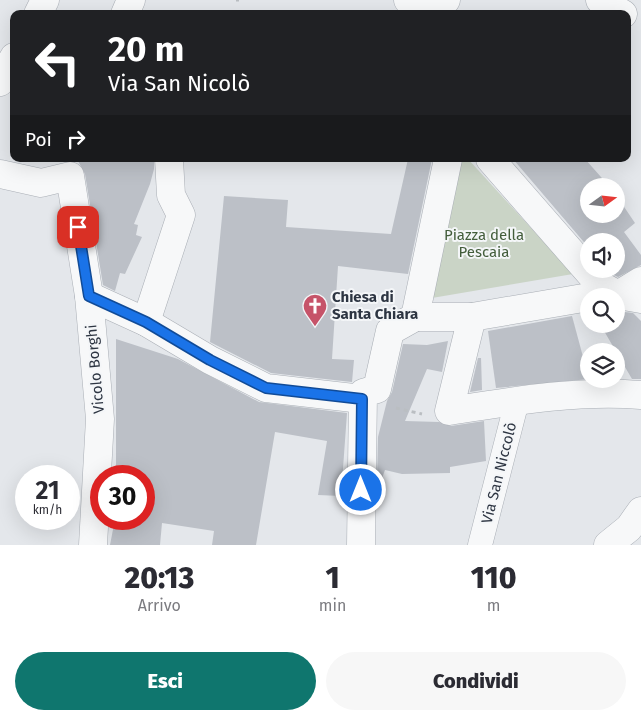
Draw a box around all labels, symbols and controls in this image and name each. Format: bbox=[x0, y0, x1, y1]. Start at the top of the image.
text: 20 m bbox=[108, 28, 184, 70]
icon: left bbox=[25, 30, 90, 95]
text: Via San Nicolò bbox=[108, 70, 250, 97]
icon: right bbox=[62, 125, 90, 153]
text: Poi bbox=[25, 128, 52, 151]
north arrow bbox=[580, 178, 625, 222]
map controls bbox=[580, 178, 625, 388]
pin bbox=[57, 206, 99, 248]
icon: arrive bbox=[64, 213, 92, 241]
park label: Piazza della Pescaia bbox=[444, 226, 524, 261]
button: sound bbox=[580, 233, 625, 278]
place label: Chiesa di Santa Chiara bbox=[332, 288, 418, 323]
button: search bbox=[580, 288, 625, 333]
church icon: Chiesa di Santa Chiara bbox=[302, 293, 328, 327]
street label: Vicolo Borghi bbox=[82, 324, 108, 414]
button: layers bbox=[580, 343, 625, 388]
street label: Via San Niccolò bbox=[478, 420, 520, 526]
position arrow bbox=[334, 463, 386, 515]
speed limit sign: 30 bbox=[90, 465, 155, 530]
text: 21 bbox=[36, 476, 59, 506]
text: km/h bbox=[33, 503, 62, 517]
text: 20:13 bbox=[125, 560, 194, 596]
text: 1 bbox=[325, 560, 340, 596]
text: 110 bbox=[471, 560, 516, 596]
text: Arrivo bbox=[138, 596, 181, 615]
text: min bbox=[319, 596, 346, 615]
text: m bbox=[487, 596, 501, 615]
button: Esci bbox=[15, 652, 316, 710]
button: Condividi bbox=[326, 652, 626, 710]

